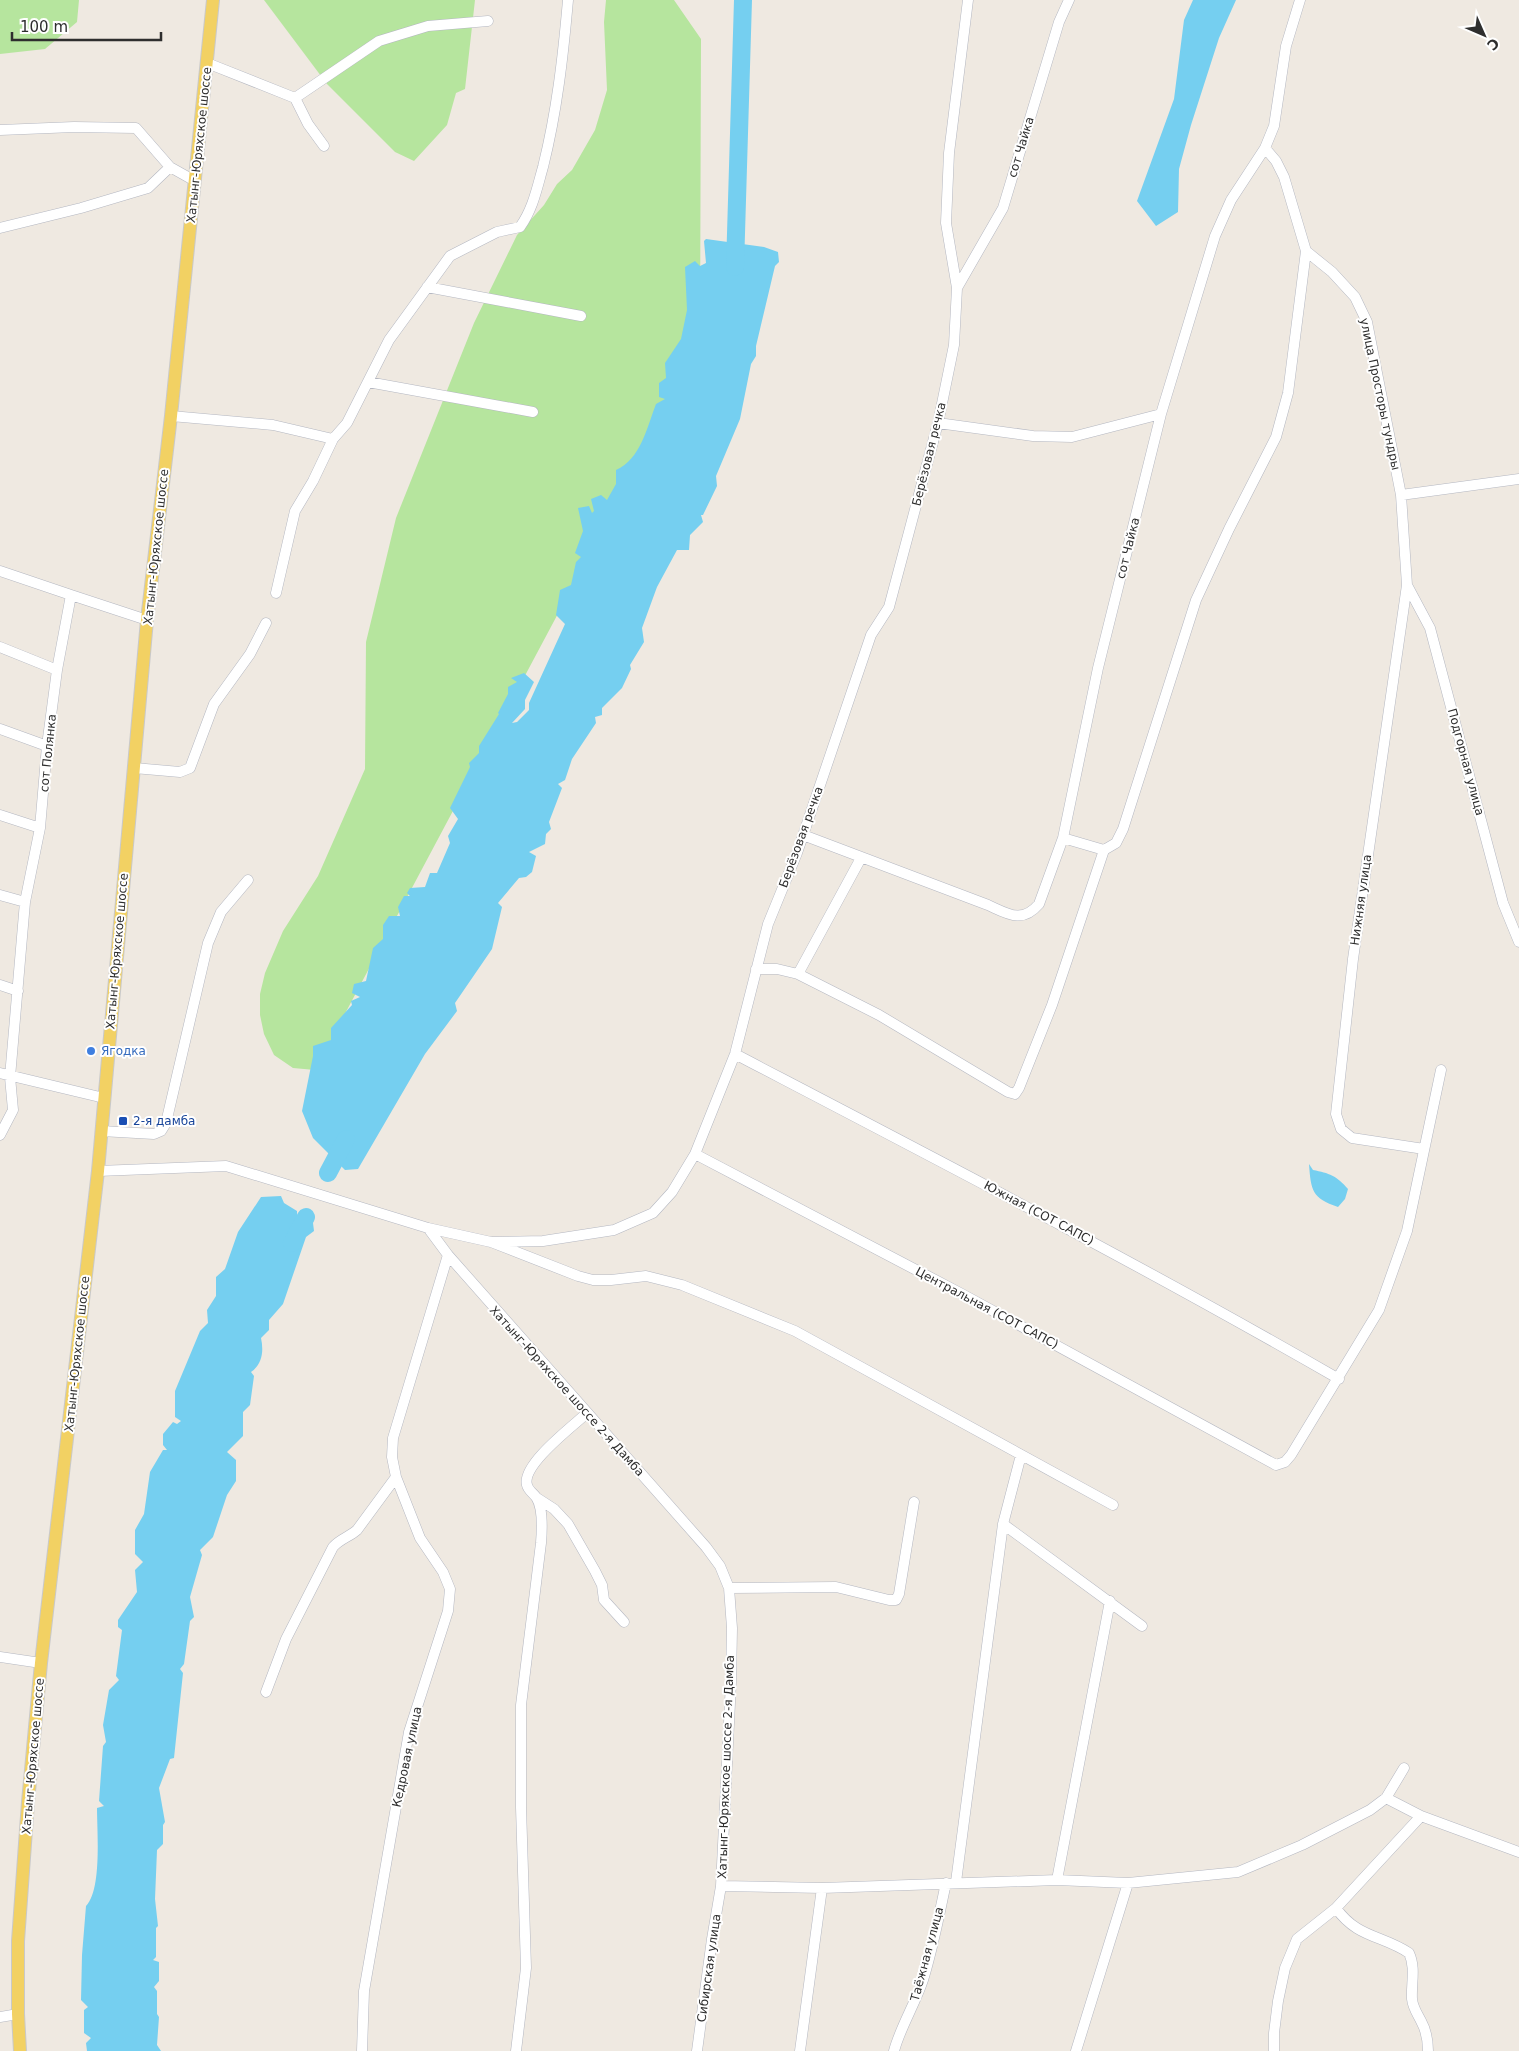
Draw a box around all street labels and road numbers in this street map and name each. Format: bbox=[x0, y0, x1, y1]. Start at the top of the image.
street label: Хатынг-Юряхское шоссе bbox=[184, 66, 214, 224]
street label: сот Чайка bbox=[1005, 115, 1037, 179]
street label: улица Просторы тундры bbox=[1357, 317, 1403, 471]
street label: Берёзовая речка bbox=[909, 401, 949, 507]
street label: Хатынг-Юряхское шоссе bbox=[141, 468, 171, 626]
street label: сот Чайка bbox=[1114, 516, 1142, 580]
street label: Подгорная улица bbox=[1445, 707, 1487, 817]
street label: сот Полянка bbox=[37, 713, 59, 793]
street label: Берёзовая речка bbox=[776, 785, 826, 889]
street label: Нижняя улица bbox=[1348, 854, 1374, 946]
street label: Хатынг-Юряхское шоссе bbox=[103, 872, 131, 1030]
street label: Южная (СОТ САПС) bbox=[982, 1178, 1096, 1248]
street label: Центральная (СОТ САПС) bbox=[913, 1264, 1061, 1352]
street label: Хатынг-Юряхское шоссе bbox=[62, 1275, 92, 1433]
street label: Хатынг-Юряхское шоссе 2-я Дамба bbox=[487, 1303, 647, 1479]
street label: Хатынг-Юряхское шоссе 2-я Дамба bbox=[715, 1655, 737, 1879]
street label: Хатынг-Юряхское шоссе bbox=[19, 1677, 47, 1835]
street label: Кедровая улица bbox=[389, 1705, 425, 1809]
street label: Таёжная улица bbox=[907, 1905, 946, 2004]
street label: Сибирская улица bbox=[694, 1913, 724, 2023]

